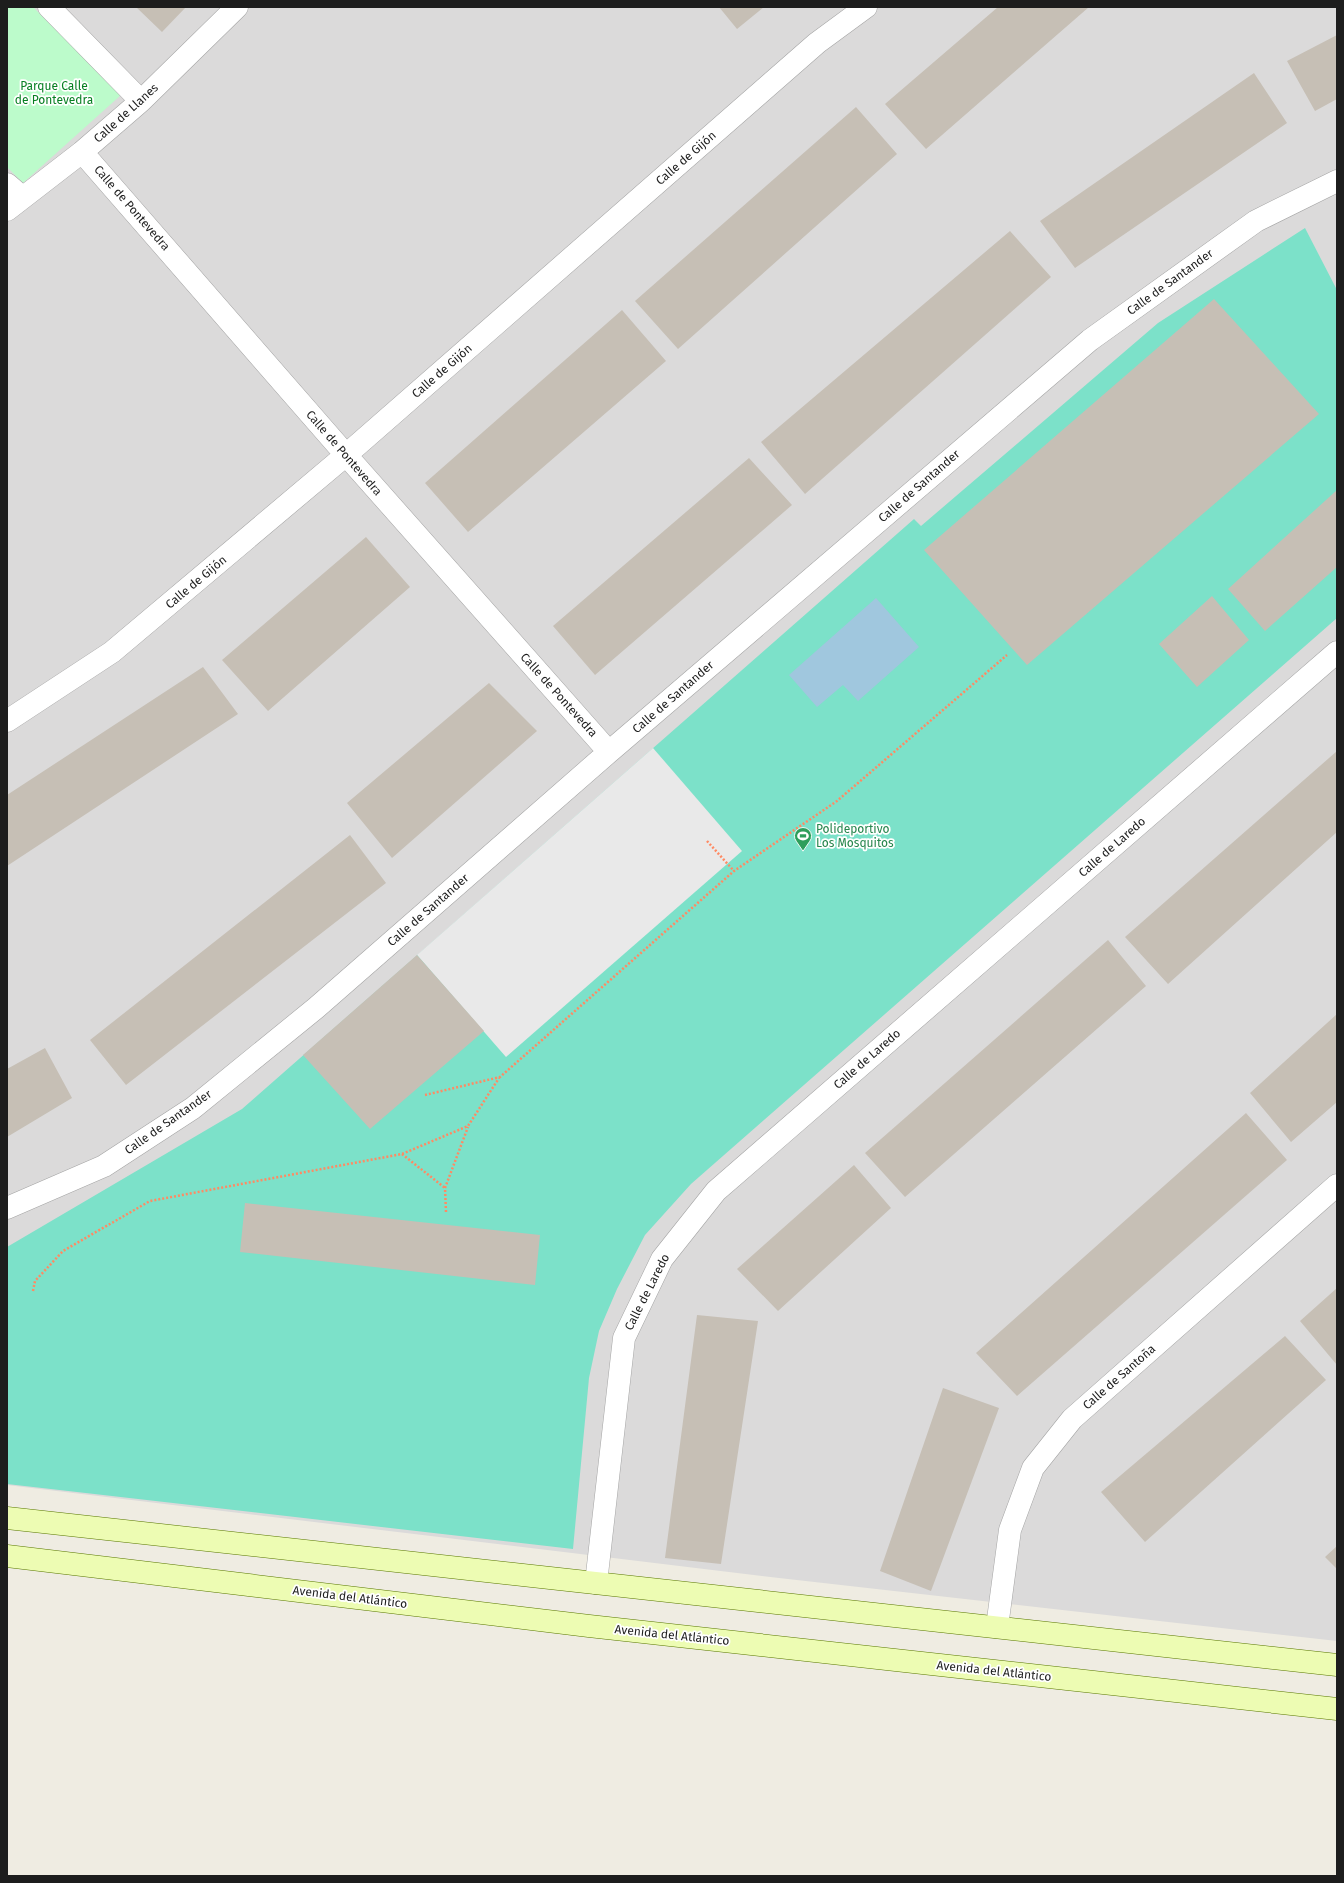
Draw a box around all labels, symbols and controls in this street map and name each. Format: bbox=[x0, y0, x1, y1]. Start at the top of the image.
park label: Parque Calle de Pontevedra bbox=[15, 79, 93, 107]
street label: Calle de Llanes bbox=[91, 80, 161, 146]
street label: Calle de Gijón bbox=[653, 128, 719, 188]
street label: Calle de Pontevedra bbox=[91, 163, 173, 253]
street label: Calle de Santander bbox=[1124, 246, 1216, 318]
street label: Calle de Gijón bbox=[409, 341, 475, 401]
street label: Calle de Pontevedra bbox=[303, 408, 385, 498]
street label: Calle de Santander bbox=[876, 447, 963, 525]
street label: Calle de Gijón bbox=[163, 553, 229, 611]
street label: Calle de Pontevedra bbox=[518, 650, 600, 740]
street label: Calle de Santander bbox=[630, 658, 717, 736]
street label: Calle de Laredo bbox=[1076, 814, 1148, 880]
place label: Polideportivo Los Mosquitos bbox=[816, 822, 894, 850]
sports icon: Polideportivo Los Mosquitos bbox=[793, 826, 813, 851]
street label: Calle de Santander bbox=[385, 871, 472, 949]
street label: Calle de Laredo bbox=[831, 1026, 903, 1092]
street label: Calle de Santander bbox=[122, 1087, 214, 1157]
street label: Calle de Laredo bbox=[622, 1251, 672, 1333]
street label: Calle de Santoña bbox=[1080, 1342, 1158, 1412]
street label: Avenida del Atlántico bbox=[292, 1583, 408, 1611]
street label: Avenida del Atlántico bbox=[614, 1622, 730, 1648]
street label: Avenida del Atlántico bbox=[936, 1658, 1052, 1684]

